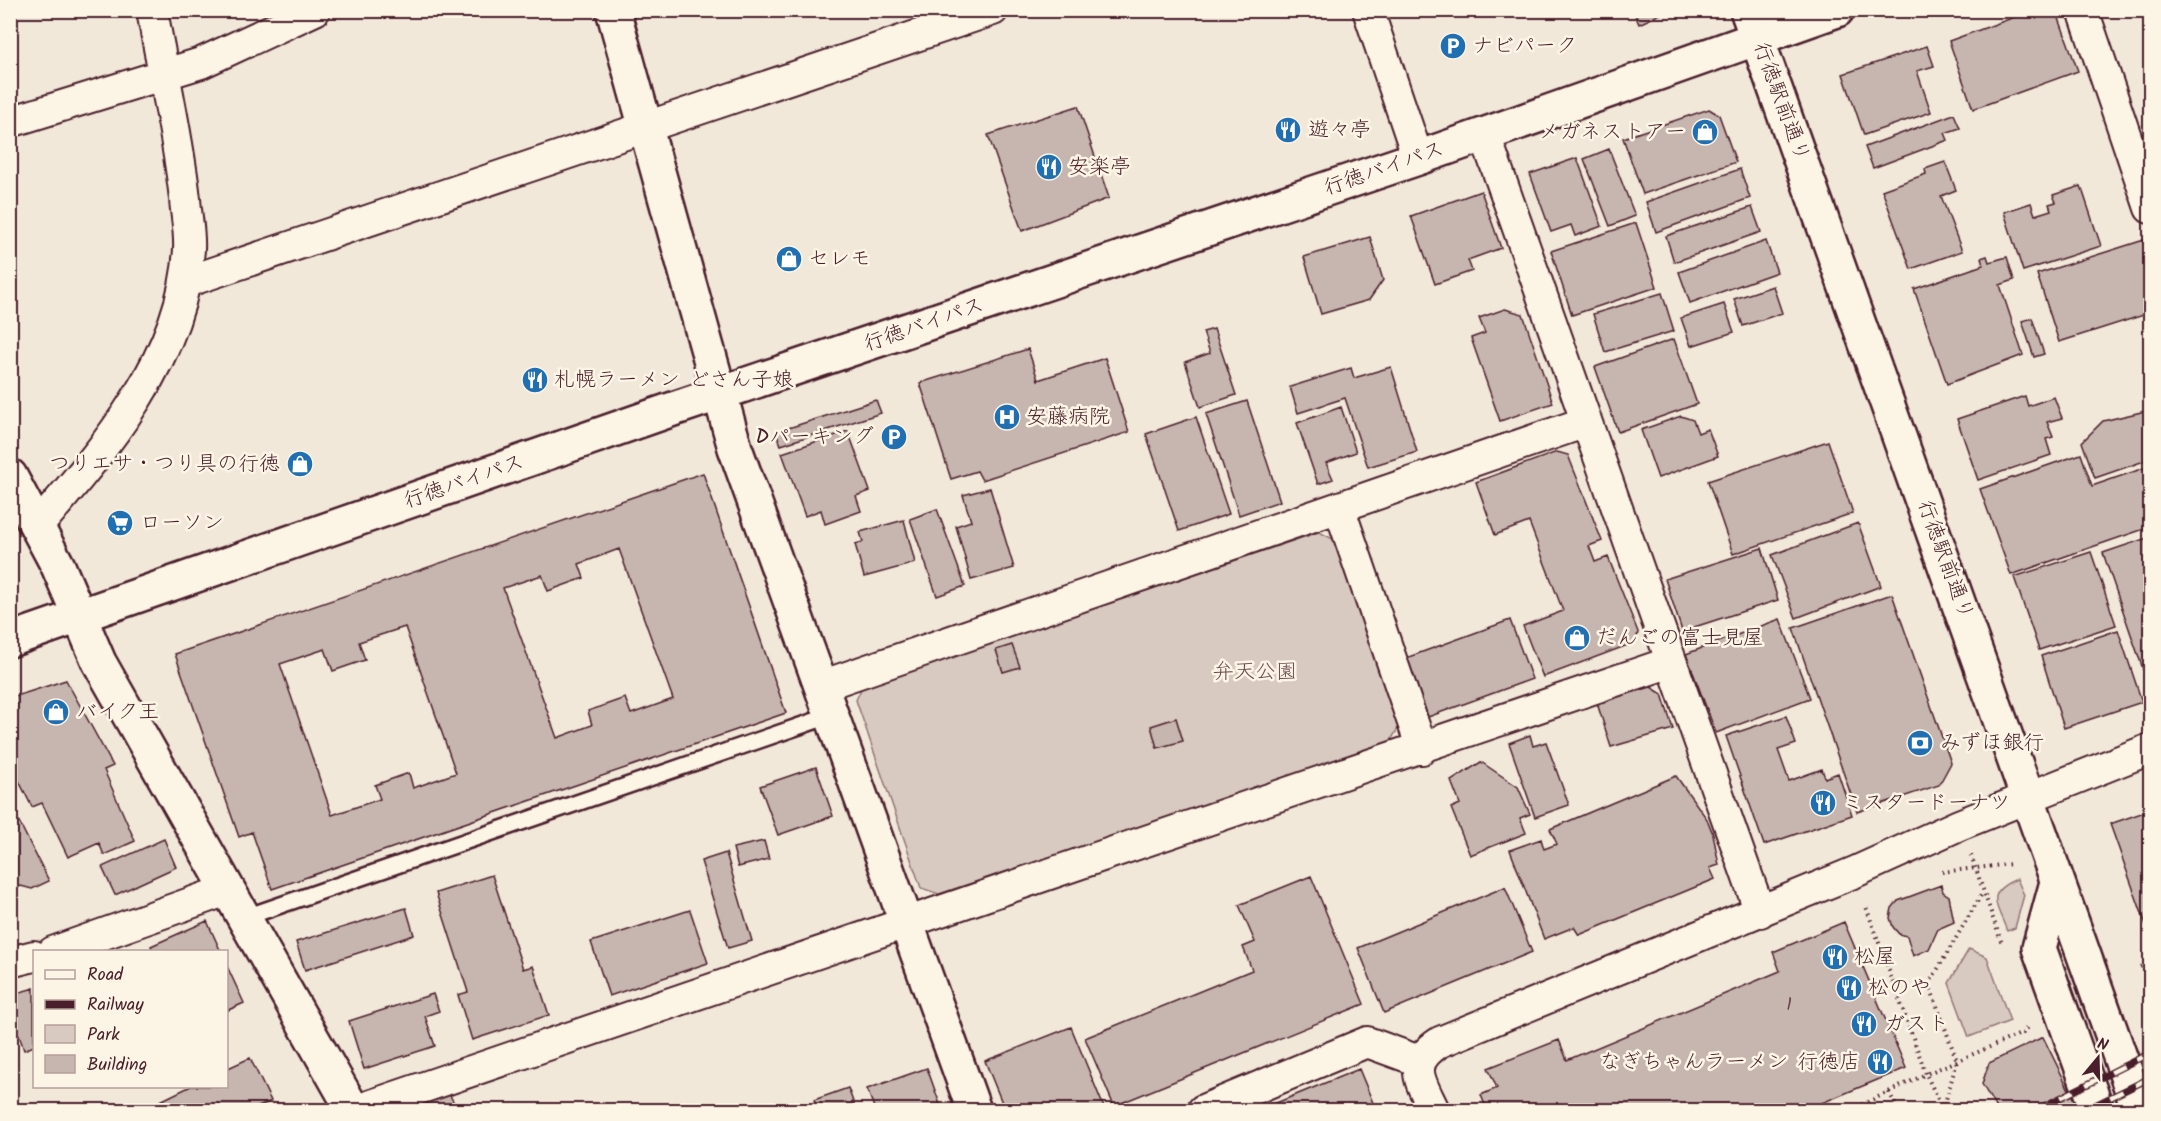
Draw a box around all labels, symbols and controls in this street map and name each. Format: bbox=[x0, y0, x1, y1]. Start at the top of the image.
place label: ナビパーク bbox=[1472, 30, 1577, 63]
parking icon: ナビパーク bbox=[1438, 31, 1468, 61]
street label: 行徳駅前通り bbox=[1744, 37, 1818, 167]
place label: 遊々亭 bbox=[1308, 114, 1371, 147]
restaurant icon: 遊々亭 bbox=[1273, 115, 1303, 145]
place label: メガネストアー bbox=[1539, 116, 1686, 149]
shop icon: メガネストアー bbox=[1690, 117, 1720, 147]
street label: 行徳バイパス bbox=[1319, 133, 1449, 205]
place label: 安楽亭 bbox=[1068, 151, 1131, 184]
restaurant icon: 安楽亭 bbox=[1034, 152, 1064, 182]
place label: セレモ bbox=[808, 243, 871, 276]
shop icon: セレモ bbox=[774, 244, 804, 274]
street label: 行徳バイパス bbox=[859, 289, 989, 361]
place label: 札幌ラーメン どさん子娘 bbox=[554, 364, 793, 397]
restaurant icon: 札幌ラーメン どさん子娘 bbox=[520, 365, 550, 395]
place label: 安藤病院 bbox=[1026, 401, 1110, 434]
hospital icon: 安藤病院 bbox=[992, 402, 1022, 432]
place label: Dパーキング bbox=[755, 421, 874, 454]
parking icon: Dパーキング bbox=[879, 422, 909, 452]
street label: 行徳バイパス bbox=[399, 446, 529, 518]
place label: つりエサ・つり具の行徳 bbox=[49, 448, 280, 481]
shop icon: つりエサ・つり具の行徳 bbox=[285, 449, 315, 479]
street label: 行徳駅前通り bbox=[1908, 495, 1982, 625]
place label: ローソン bbox=[140, 507, 224, 540]
supermarket icon: ローソン bbox=[105, 508, 135, 538]
place label: だんごの富士見屋 bbox=[1596, 622, 1764, 655]
shop icon: だんごの富士見屋 bbox=[1562, 623, 1592, 653]
park label: 弁天公園 bbox=[1213, 656, 1297, 689]
place label: バイク王 bbox=[76, 696, 159, 729]
shop icon: バイク王 bbox=[41, 697, 71, 727]
place label: みずほ銀行 bbox=[1940, 727, 2044, 760]
bank icon: みずほ銀行 bbox=[1905, 728, 1935, 758]
place label: ミスタードーナツ bbox=[1842, 787, 2010, 820]
restaurant icon: ミスタードーナツ bbox=[1808, 788, 1838, 818]
place label: 松屋 bbox=[1854, 941, 1896, 974]
restaurant icon: 松屋 bbox=[1820, 942, 1850, 972]
legend bbox=[33, 950, 228, 1088]
text: Road bbox=[87, 961, 124, 990]
place label: 松のや bbox=[1868, 972, 1931, 1005]
restaurant icon: 松のや bbox=[1834, 973, 1864, 1003]
text: Railway bbox=[87, 991, 144, 1020]
house number: 1 bbox=[1786, 991, 1792, 1020]
place label: ガスト bbox=[1884, 1008, 1949, 1041]
restaurant icon: ガスト bbox=[1849, 1009, 1879, 1039]
text: Park bbox=[87, 1021, 120, 1050]
north arrow bbox=[2068, 1028, 2128, 1088]
text: N bbox=[2094, 1032, 2111, 1059]
place label: なぎちゃんラーメン 行徳店 bbox=[1600, 1046, 1860, 1079]
restaurant icon: なぎちゃんラーメン 行徳店 bbox=[1865, 1047, 1895, 1077]
text: Building bbox=[87, 1051, 147, 1080]

